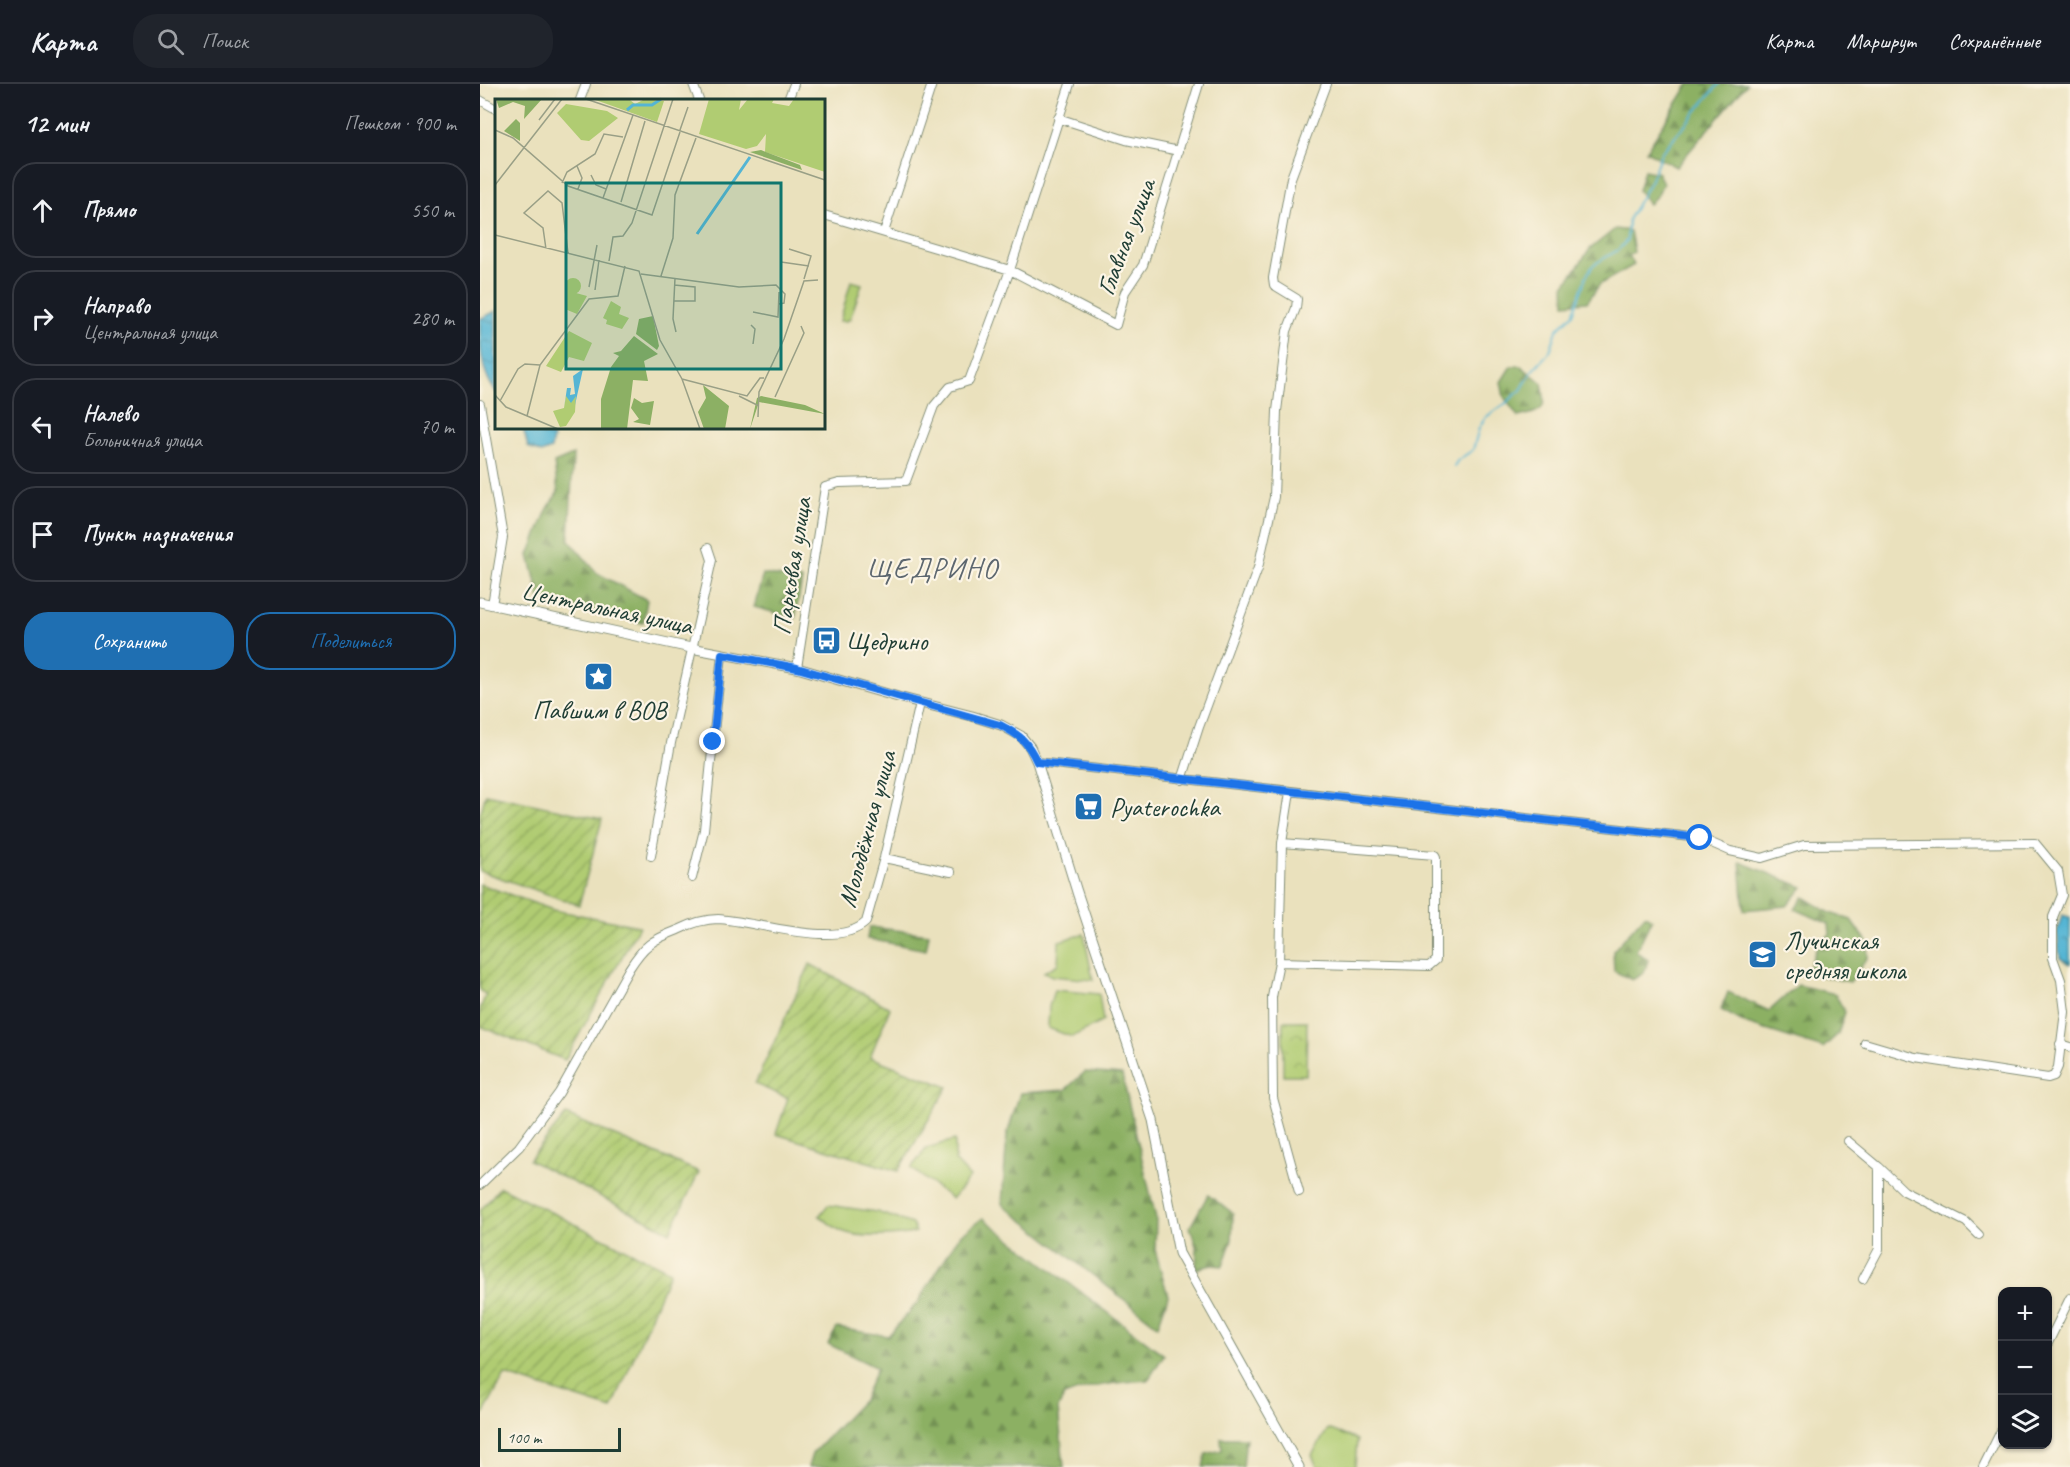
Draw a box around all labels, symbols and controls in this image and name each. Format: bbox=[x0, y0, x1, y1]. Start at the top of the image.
search box bbox=[133, 14, 553, 68]
text: Карта bbox=[30, 24, 97, 59]
icon: search bbox=[154, 25, 187, 58]
text: Поиск bbox=[202, 27, 248, 55]
text: Карта bbox=[1765, 28, 1814, 54]
text: Маршрут bbox=[1847, 28, 1916, 54]
text: Сохранённые bbox=[1949, 28, 2040, 54]
inset map bbox=[495, 99, 825, 429]
text: 12 мин bbox=[24, 107, 89, 140]
text: Пешком · 900 m bbox=[344, 111, 456, 136]
street label: Главная улица bbox=[1089, 172, 1164, 300]
icon: ahead bbox=[26, 194, 59, 227]
text: Прямо bbox=[83, 196, 135, 224]
text: 550 m bbox=[411, 198, 454, 223]
text: Направо bbox=[83, 292, 150, 320]
icon: right bbox=[26, 302, 59, 335]
text: 280 m bbox=[411, 306, 454, 331]
text: Центральная улица bbox=[83, 320, 217, 345]
text: Налево bbox=[83, 400, 139, 428]
icon: left bbox=[26, 410, 59, 443]
text: 70 m bbox=[420, 414, 454, 439]
text: Больничная улица bbox=[83, 428, 202, 453]
street label: Парковая улица bbox=[765, 493, 819, 637]
icon: arrive bbox=[26, 518, 59, 551]
text: Пункт назначения bbox=[83, 520, 232, 548]
district label: ЩЕДРИНО bbox=[868, 551, 1000, 586]
street label: Центральная улица bbox=[518, 574, 697, 643]
button: Сохранить bbox=[24, 612, 234, 670]
button: Поделиться bbox=[246, 612, 456, 670]
bus stop icon: Щедрино bbox=[810, 625, 842, 657]
place label: Щедрино bbox=[847, 625, 929, 658]
place icon: Павшим в ВОВ bbox=[583, 660, 615, 692]
place label: Павшим в ВОВ bbox=[533, 694, 668, 727]
route end bbox=[699, 728, 725, 754]
street label: Молодёжная улица bbox=[830, 746, 904, 911]
supermarket icon: Pyaterochka bbox=[1073, 791, 1105, 823]
place label: Pyaterochka bbox=[1110, 791, 1221, 824]
route start bbox=[1686, 824, 1712, 850]
place label: Лучинская средняя школа bbox=[1784, 924, 1907, 987]
school or university icon: Лучинская средняя школа bbox=[1747, 939, 1779, 971]
map controls bbox=[1998, 1287, 2052, 1449]
button: + bbox=[1998, 1287, 2052, 1341]
button: − bbox=[1998, 1341, 2052, 1395]
button: layers bbox=[1998, 1395, 2052, 1449]
scale bar bbox=[498, 1425, 621, 1452]
text: 100 m bbox=[507, 1428, 541, 1448]

